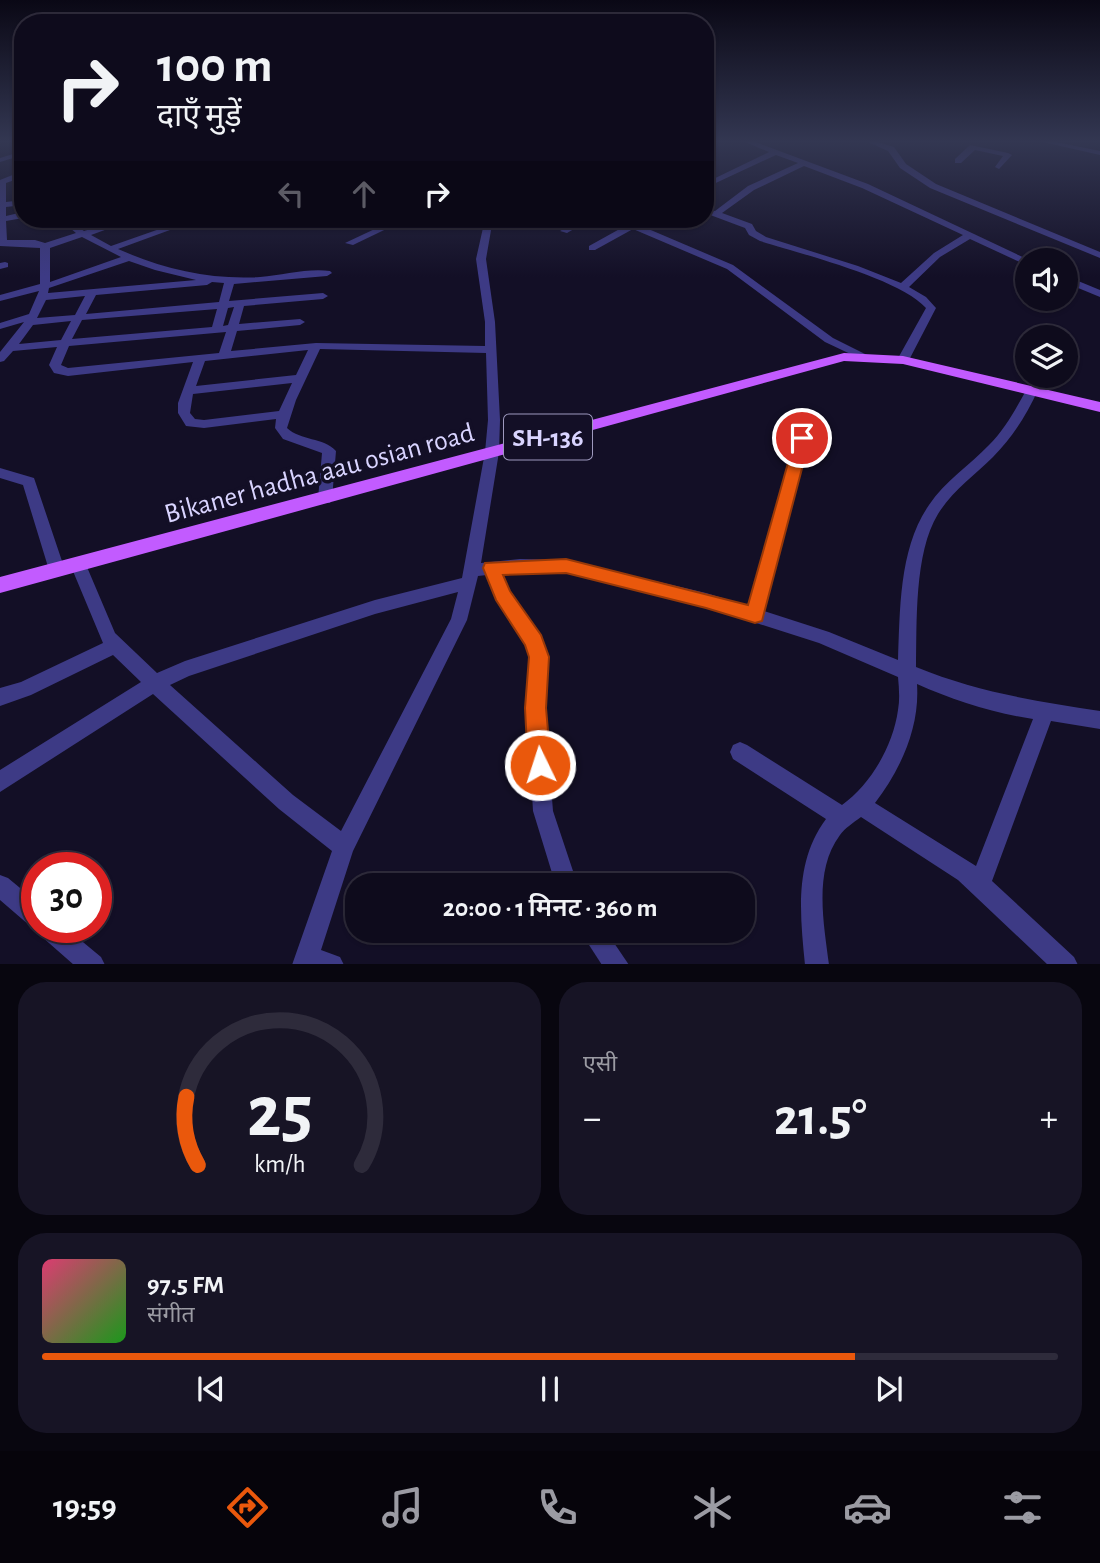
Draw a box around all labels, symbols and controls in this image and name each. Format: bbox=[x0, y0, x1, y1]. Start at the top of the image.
icon: right bbox=[42, 42, 133, 133]
text: 100 m bbox=[157, 42, 273, 91]
text: दाएँ मुड़ें bbox=[157, 100, 242, 132]
icon: left bbox=[272, 175, 310, 213]
icon: ahead bbox=[345, 175, 383, 213]
icon: right bbox=[418, 175, 456, 213]
map controls bbox=[1015, 248, 1078, 388]
button: sound bbox=[1015, 248, 1078, 311]
button: layers bbox=[1015, 325, 1078, 388]
pin bbox=[772, 408, 832, 468]
road number: SH-136 bbox=[504, 414, 592, 460]
street label: Bikaner hadha aau osian road bbox=[162, 419, 477, 529]
icon: arrive bbox=[783, 419, 821, 457]
position arrow bbox=[503, 728, 577, 802]
speed limit sign: 30 bbox=[21, 852, 112, 943]
text: 20:00 · 1 मिनट · 360 m bbox=[443, 895, 657, 921]
text: एसी bbox=[583, 1053, 617, 1076]
text: 25 bbox=[247, 1077, 312, 1150]
text: 21.5° bbox=[774, 1092, 867, 1144]
text: − bbox=[583, 1100, 601, 1138]
text: + bbox=[1040, 1100, 1058, 1138]
text: km/h bbox=[254, 1151, 305, 1176]
text: 97.5 FM bbox=[147, 1272, 224, 1298]
text: संगीत bbox=[147, 1304, 195, 1327]
icon: previous bbox=[192, 1370, 230, 1408]
icon: pause bbox=[531, 1370, 569, 1408]
icon: next bbox=[870, 1370, 908, 1408]
icon: directions bbox=[223, 1483, 272, 1532]
icon: music bbox=[378, 1483, 427, 1532]
icon: phone bbox=[533, 1483, 582, 1532]
icon: climate bbox=[688, 1483, 737, 1532]
icon: car bbox=[843, 1483, 892, 1532]
icon: filters bbox=[998, 1483, 1047, 1532]
text: 19:59 bbox=[53, 1491, 117, 1523]

